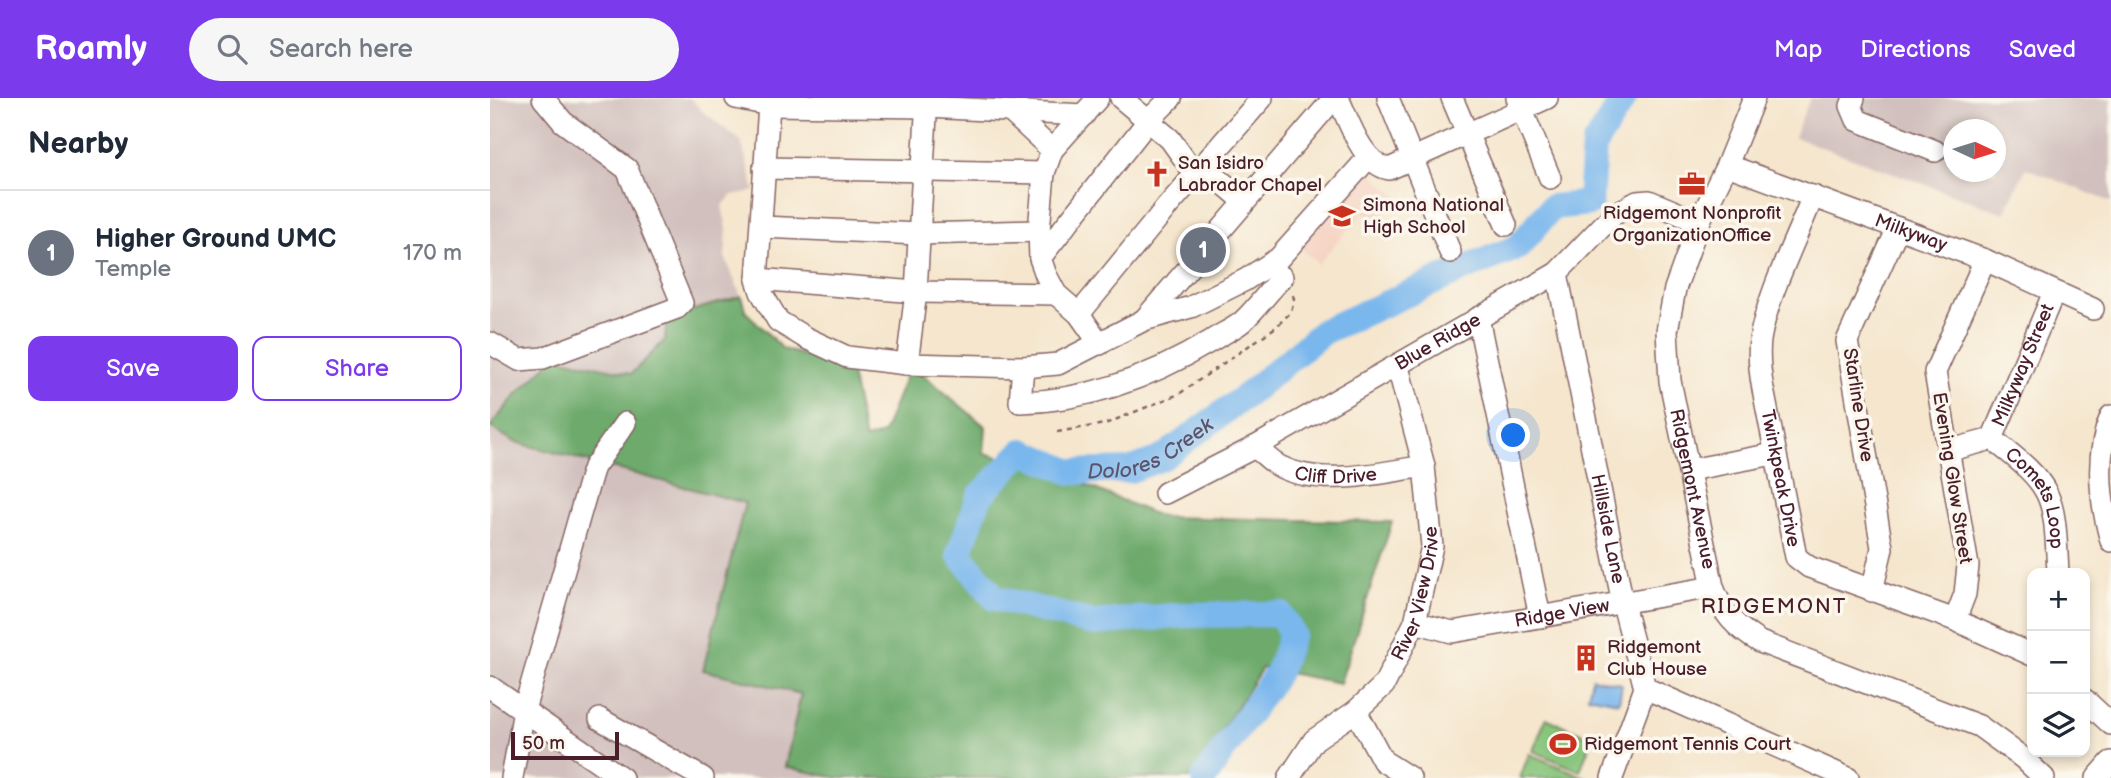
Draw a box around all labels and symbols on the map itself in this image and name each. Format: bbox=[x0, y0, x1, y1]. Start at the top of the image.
north arrow bbox=[1943, 119, 2006, 182]
place label: San Isidro Labrador Chapel bbox=[1178, 152, 1322, 197]
church icon: San Isidro Labrador Chapel bbox=[1142, 159, 1172, 189]
office icon: Ridgemont Nonprofit OrganizationOffice bbox=[1677, 169, 1707, 199]
place label: Simona National High School bbox=[1363, 194, 1504, 239]
school or university icon: Simona National High School bbox=[1327, 201, 1357, 231]
place label: Ridgemont Nonprofit OrganizationOffice bbox=[1603, 202, 1781, 247]
street label: Milkyway bbox=[1872, 209, 1951, 257]
pin: 1 bbox=[1180, 224, 1226, 276]
street label: Milkyway Street bbox=[1987, 300, 2059, 430]
street label: Blue Ridge bbox=[1391, 308, 1485, 375]
street label: Starline Drive bbox=[1838, 346, 1878, 464]
street label: Evening Glow Street bbox=[1927, 391, 1977, 566]
street label: Ridgemont Avenue bbox=[1665, 407, 1720, 571]
street label: Twinkpeak Drive bbox=[1756, 408, 1805, 549]
water label: Dolores Creek bbox=[1087, 411, 1219, 484]
your location bbox=[1496, 418, 1530, 452]
street label: Comets Loop bbox=[2001, 443, 2068, 550]
street label: Cliff Drive bbox=[1292, 461, 1378, 489]
street label: Hillside Lane bbox=[1586, 472, 1630, 586]
street label: River View Drive bbox=[1386, 525, 1444, 664]
street label: Ridge View bbox=[1513, 593, 1612, 633]
district label: RIDGEMONT bbox=[1701, 594, 1847, 619]
place label: Ridgemont Club House bbox=[1607, 636, 1707, 681]
building icon: Ridgemont Club House bbox=[1571, 643, 1601, 673]
scale bar bbox=[511, 729, 620, 761]
sports icon: Ridgemont Tennis Court bbox=[1548, 729, 1578, 759]
place label: Ridgemont Tennis Court bbox=[1584, 733, 1792, 756]

